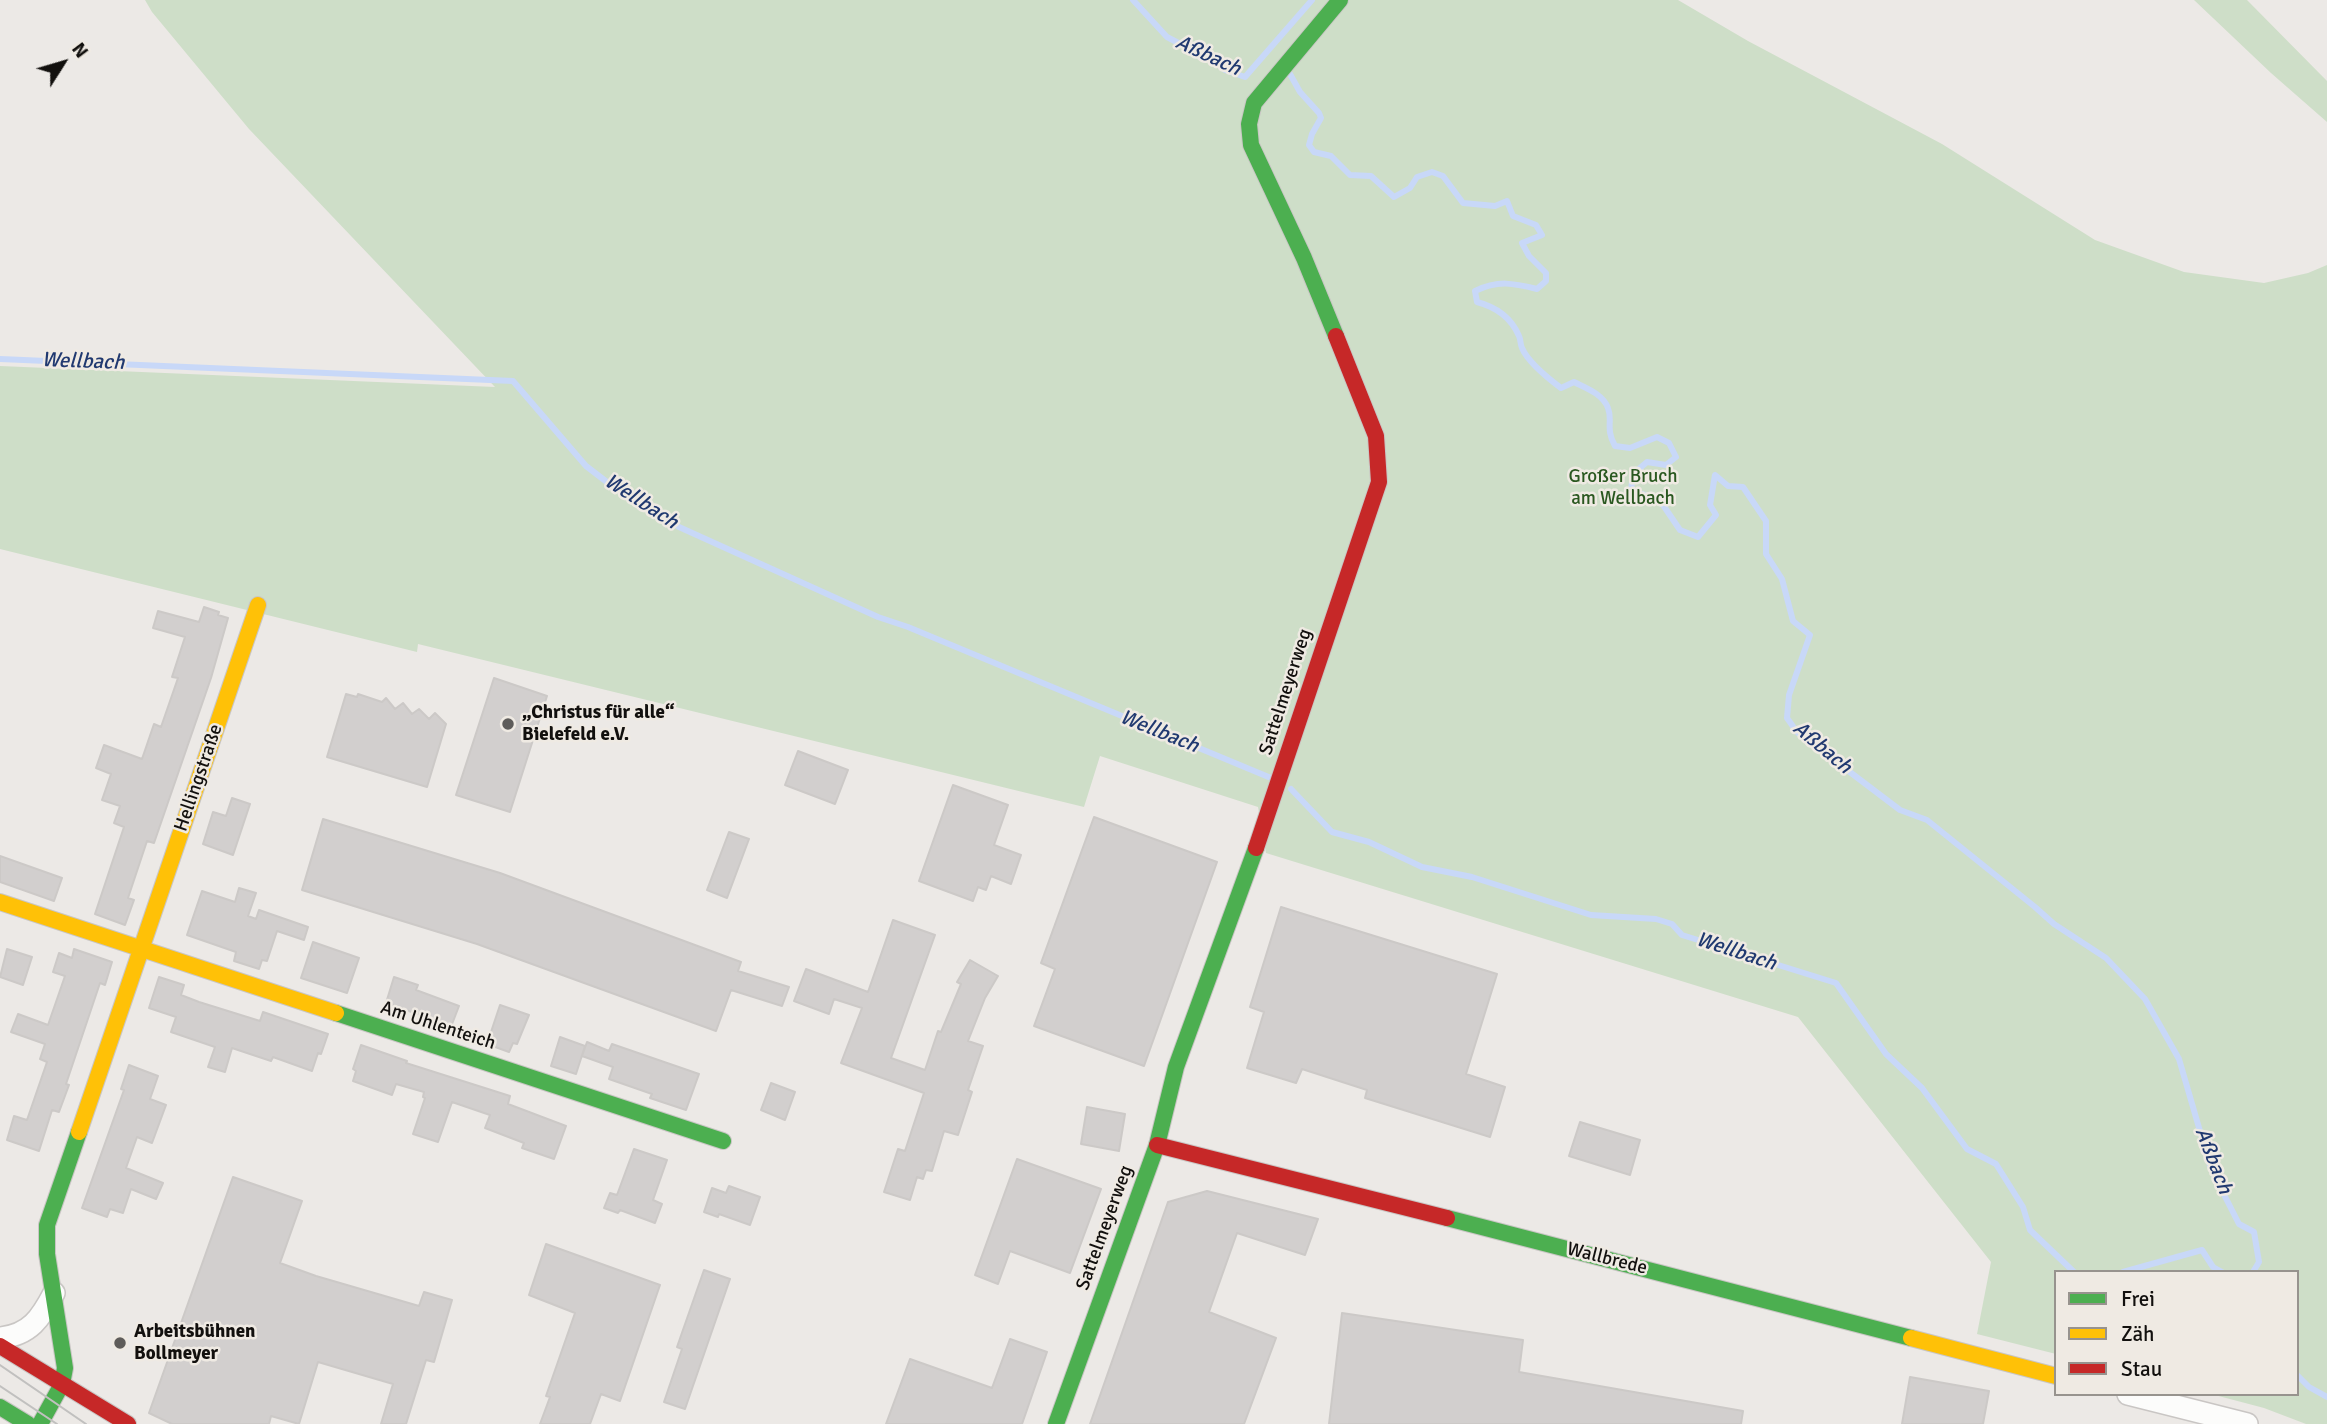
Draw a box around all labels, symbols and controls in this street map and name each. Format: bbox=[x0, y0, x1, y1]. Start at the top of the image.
north arrow bbox=[28, 28, 98, 98]
water label: Aßbach bbox=[1171, 30, 1245, 82]
text: N bbox=[66, 38, 93, 63]
water label: Wellbach bbox=[41, 348, 125, 376]
park label: Großer Bruch am Wellbach bbox=[1568, 466, 1678, 510]
water label: Wellbach bbox=[599, 469, 683, 535]
street label: Sattelmeyerweg bbox=[1255, 626, 1317, 758]
place label: „Christus für alle“ Bielefeld e.V. bbox=[522, 702, 675, 746]
water label: Wellbach bbox=[1116, 705, 1202, 759]
marker: „Christus für alle“ Bielefeld e.V. bbox=[500, 716, 516, 732]
water label: Aßbach bbox=[1788, 716, 1856, 780]
street label: Hellingstraße bbox=[170, 722, 228, 834]
water label: Wellbach bbox=[1693, 927, 1779, 977]
street label: Am Uhlenteich bbox=[378, 997, 498, 1055]
water label: Aßbach bbox=[2189, 1124, 2237, 1198]
street label: Sattelmeyerweg bbox=[1072, 1162, 1138, 1294]
street label: Wallbrede bbox=[1565, 1238, 1649, 1280]
legend bbox=[2054, 1270, 2299, 1396]
text: Frei bbox=[2121, 1286, 2155, 1312]
place label: Arbeitsbühnen Bollmeyer bbox=[134, 1321, 255, 1365]
text: Zäh bbox=[2121, 1321, 2155, 1347]
marker: Arbeitsbühnen Bollmeyer bbox=[112, 1335, 128, 1351]
text: Stau bbox=[2121, 1356, 2162, 1382]

